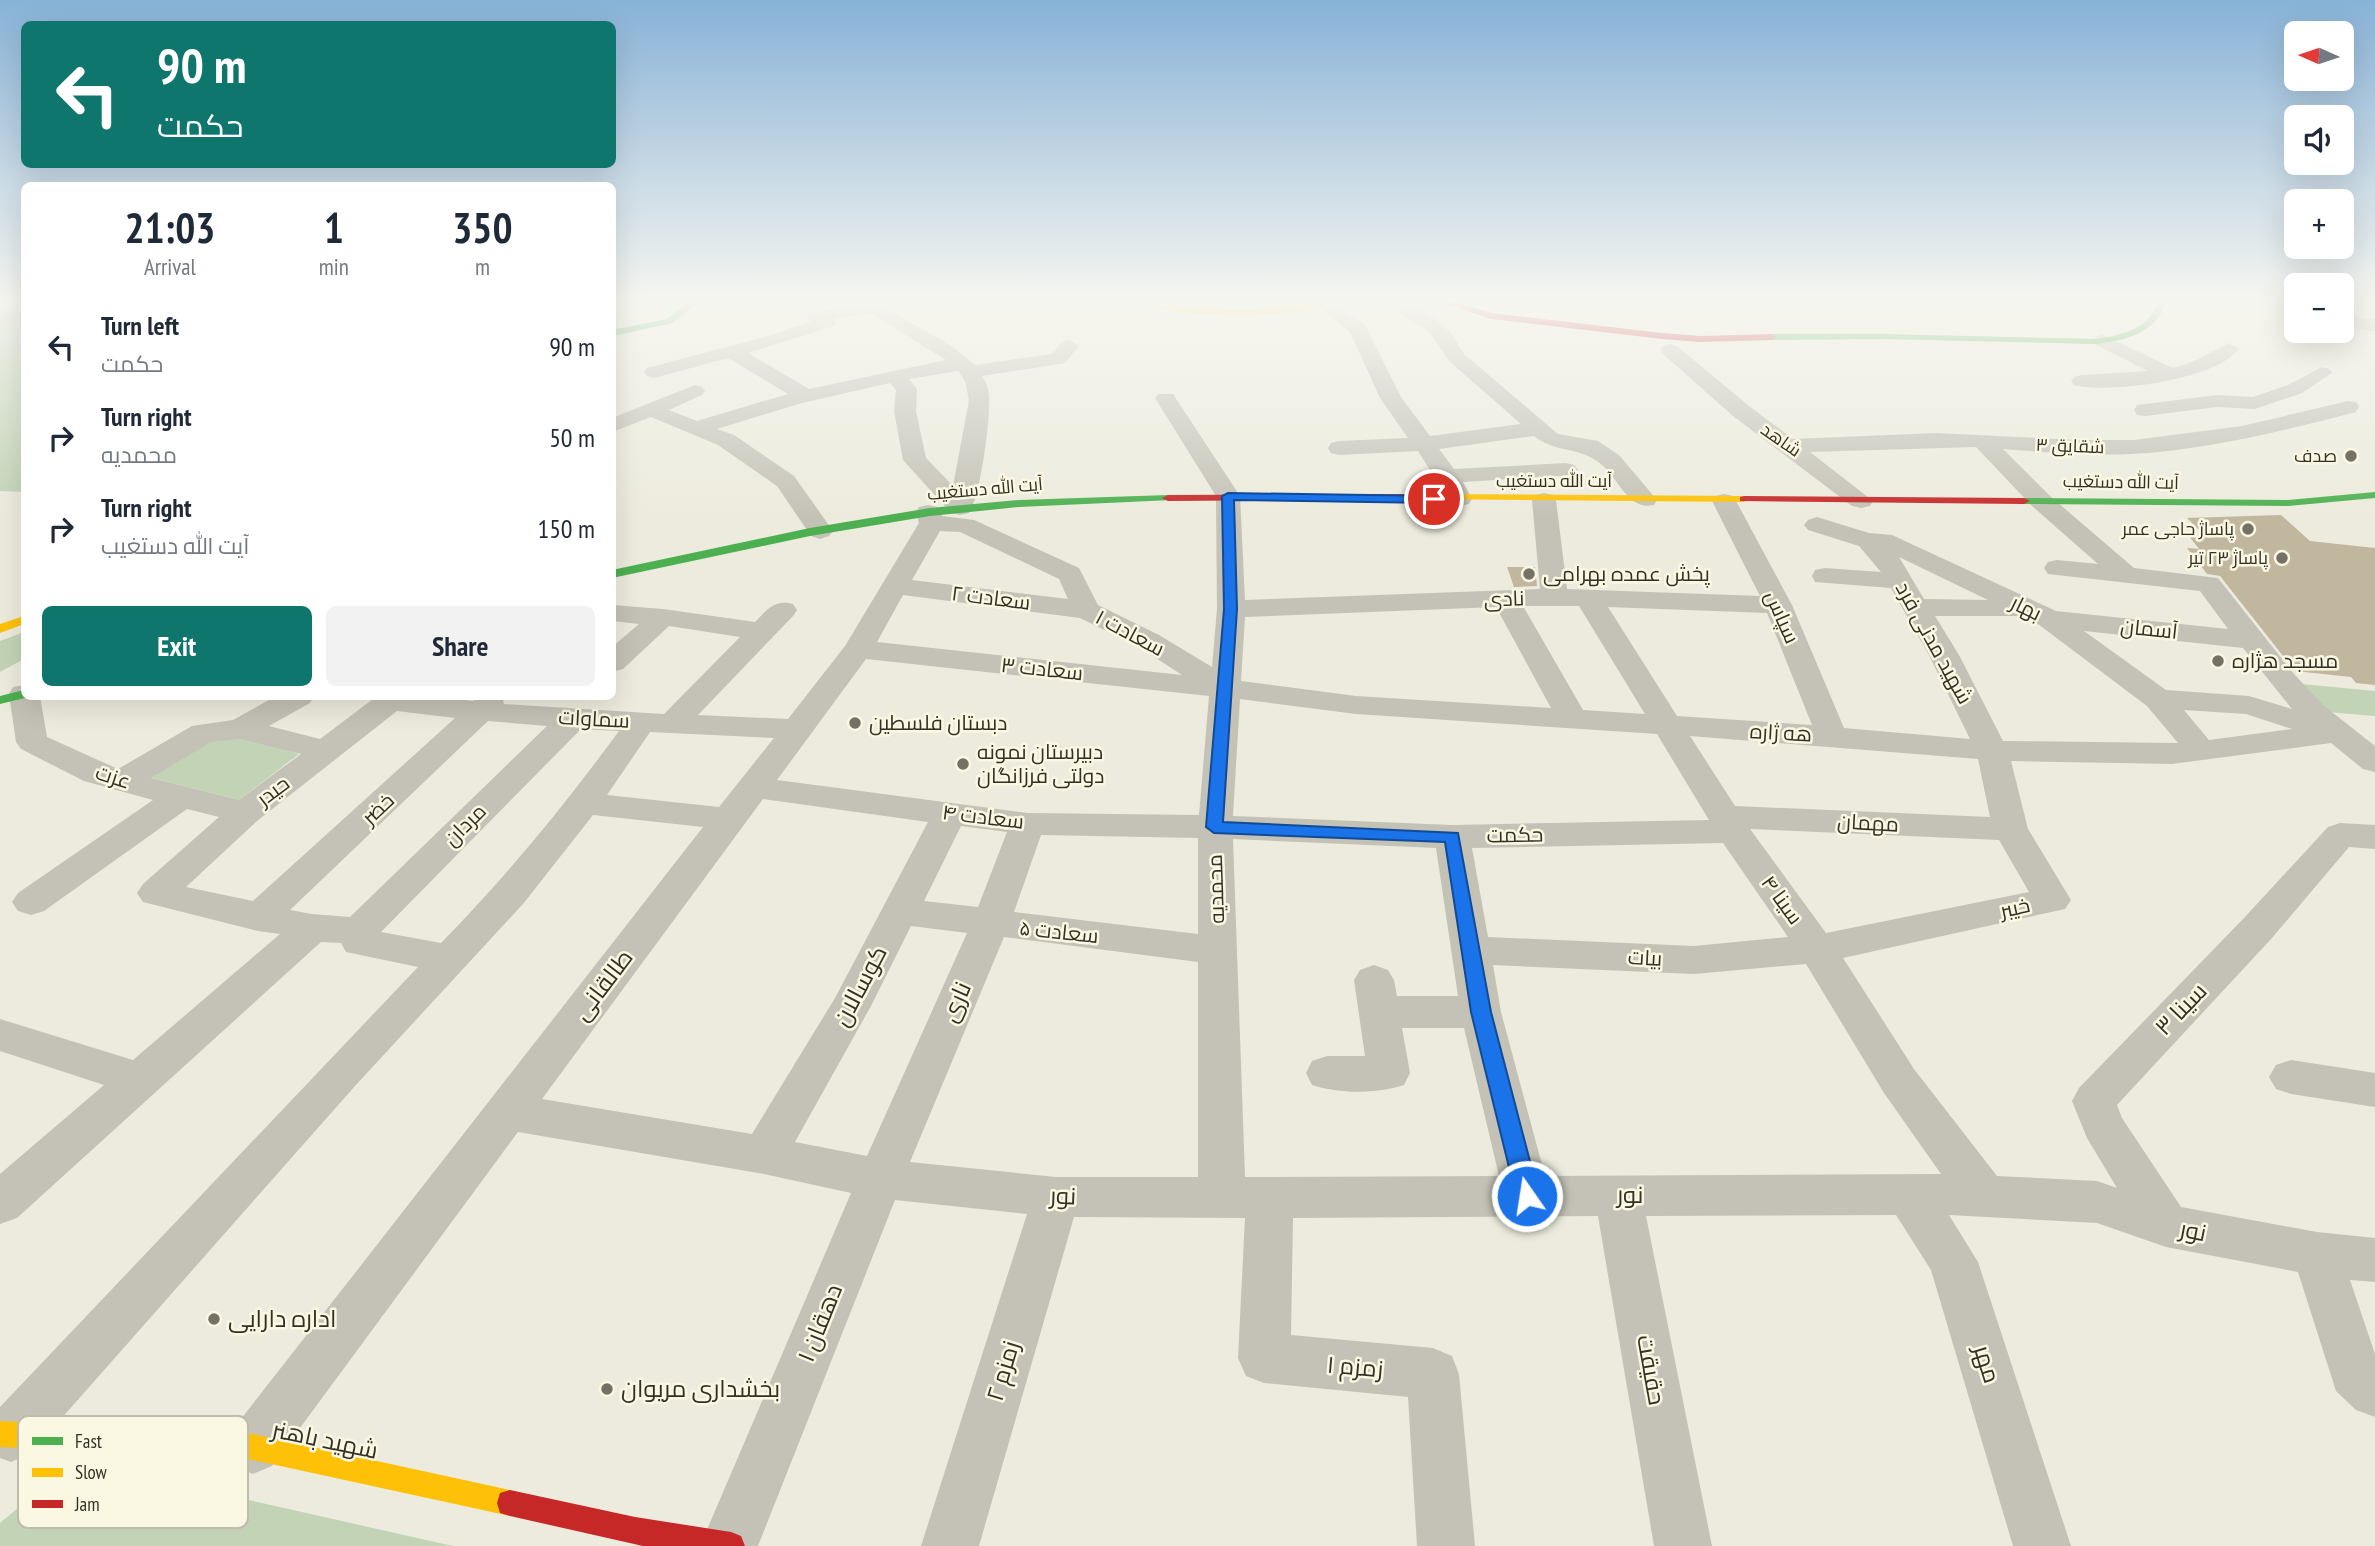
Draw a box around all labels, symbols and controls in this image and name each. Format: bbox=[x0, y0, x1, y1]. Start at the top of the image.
north arrow bbox=[2284, 21, 2354, 91]
map controls bbox=[2284, 21, 2354, 343]
text: 90 m bbox=[157, 33, 246, 97]
icon: left bbox=[42, 49, 133, 140]
text: حکمت bbox=[157, 104, 244, 146]
button: sound bbox=[2284, 105, 2354, 175]
button: + bbox=[2284, 189, 2354, 259]
text: 21:03 bbox=[124, 200, 215, 255]
text: 1 bbox=[324, 200, 344, 255]
text: 350 bbox=[452, 200, 513, 255]
text: Arrival bbox=[144, 252, 196, 281]
text: min bbox=[319, 252, 349, 281]
text: m bbox=[475, 252, 490, 281]
button: − bbox=[2284, 273, 2354, 343]
text: Turn left bbox=[101, 309, 179, 342]
icon: left bbox=[42, 328, 80, 366]
text: 90 m bbox=[549, 330, 595, 363]
text: حکمت bbox=[101, 349, 163, 378]
text: Turn right bbox=[101, 400, 192, 433]
street label: شاهد bbox=[1757, 418, 1806, 462]
icon: right bbox=[42, 419, 80, 457]
text: 50 m bbox=[549, 421, 595, 454]
street label: شقایق ۳ bbox=[2035, 433, 2105, 459]
text: محمدیه bbox=[101, 440, 177, 469]
place label: صدف bbox=[2294, 444, 2337, 467]
marker: صدف bbox=[2343, 448, 2359, 464]
pin bbox=[1404, 469, 1464, 529]
street label: آیت الله دستغیب bbox=[1496, 469, 1612, 492]
street label: آیت الله دستغیب bbox=[2063, 469, 2179, 494]
street label: آیت الله دستغیب bbox=[926, 472, 1044, 505]
icon: arrive bbox=[1415, 480, 1453, 518]
text: Turn right bbox=[101, 491, 192, 524]
icon: right bbox=[42, 510, 80, 548]
text: 150 m bbox=[537, 512, 595, 545]
place label: پاساژ حاجی عمر bbox=[2121, 517, 2234, 541]
marker: پاساژ حاجی عمر bbox=[2240, 521, 2256, 537]
text: آیت الله دستغیب bbox=[101, 531, 249, 560]
place label: پاساژ ۲۳ تیر bbox=[2187, 546, 2268, 570]
marker: پاساژ ۲۳ تیر bbox=[2274, 550, 2290, 566]
place label: پخش عمده بهرامی bbox=[1543, 560, 1710, 588]
marker: پخش عمده بهرامی bbox=[1521, 566, 1537, 582]
street label: شهید مدنی فرد bbox=[1890, 577, 1979, 709]
street label: سعادت ۲ bbox=[950, 579, 1032, 616]
street label: نادی bbox=[1483, 584, 1525, 613]
street label: سپاس bbox=[1759, 586, 1806, 647]
street label: بهار bbox=[2005, 588, 2046, 627]
street label: سعادت ۱ bbox=[1091, 603, 1170, 662]
button: Exit bbox=[42, 606, 312, 686]
button: Share bbox=[326, 606, 595, 686]
street label: آسمان bbox=[2119, 612, 2179, 645]
place label: مسجد هژاره bbox=[2232, 647, 2338, 674]
street label: سعادت ۳ bbox=[1000, 651, 1084, 686]
marker: مسجد هژاره bbox=[2210, 653, 2226, 669]
street label: سماوات bbox=[558, 703, 630, 734]
place label: دبستان فلسطین bbox=[869, 709, 1007, 736]
marker: دبستان فلسطین bbox=[847, 715, 863, 731]
street label: هه ژاره bbox=[1749, 717, 1813, 748]
place label: دبیرستان نمونه دولتی فرزانگان bbox=[977, 738, 1104, 789]
marker: دبیرستان نمونه دولتی فرزانگان bbox=[955, 756, 971, 772]
street label: عزت bbox=[92, 758, 134, 795]
street label: حیدر bbox=[250, 769, 295, 812]
street label: خضر bbox=[355, 787, 400, 831]
street label: مردان bbox=[438, 798, 492, 852]
street label: سعادت ۴ bbox=[941, 798, 1025, 835]
street label: مهمان bbox=[1837, 807, 1900, 838]
street label: حکمت bbox=[1486, 821, 1544, 848]
street label: محمدیه bbox=[1201, 854, 1230, 924]
street label: سینا ۴ bbox=[1756, 870, 1809, 930]
street label: خیبر bbox=[1996, 891, 2033, 924]
street label: سعادت ۵ bbox=[1018, 914, 1100, 949]
street label: کوسالان bbox=[825, 940, 894, 1032]
street label: طالقانی bbox=[566, 943, 640, 1027]
street label: بیات bbox=[1627, 943, 1663, 972]
street label: سینا ۳ bbox=[2148, 975, 2213, 1042]
street label: ناری bbox=[933, 977, 978, 1027]
position arrow bbox=[1490, 1159, 1564, 1233]
street label: نور bbox=[1047, 1179, 1077, 1211]
street label: نور bbox=[1615, 1179, 1643, 1210]
street label: نور bbox=[2175, 1212, 2209, 1248]
street label: دهقان ۱ bbox=[790, 1279, 849, 1366]
place label: اداره دارایی bbox=[228, 1303, 336, 1334]
marker: اداره دارایی bbox=[206, 1311, 222, 1327]
street label: حقیقت bbox=[1630, 1332, 1673, 1407]
street label: زمزم ۲ bbox=[979, 1337, 1027, 1405]
street label: مهر bbox=[1966, 1339, 2008, 1387]
street label: زمزم ۱ bbox=[1325, 1349, 1385, 1385]
place label: بخشداری مریوان bbox=[621, 1373, 780, 1404]
marker: بخشداری مریوان bbox=[599, 1381, 615, 1397]
street label: شهید باهنر bbox=[267, 1413, 381, 1466]
legend bbox=[18, 1416, 248, 1528]
text: Fast bbox=[75, 1429, 103, 1453]
text: Slow bbox=[75, 1460, 108, 1484]
text: Jam bbox=[74, 1492, 100, 1516]

